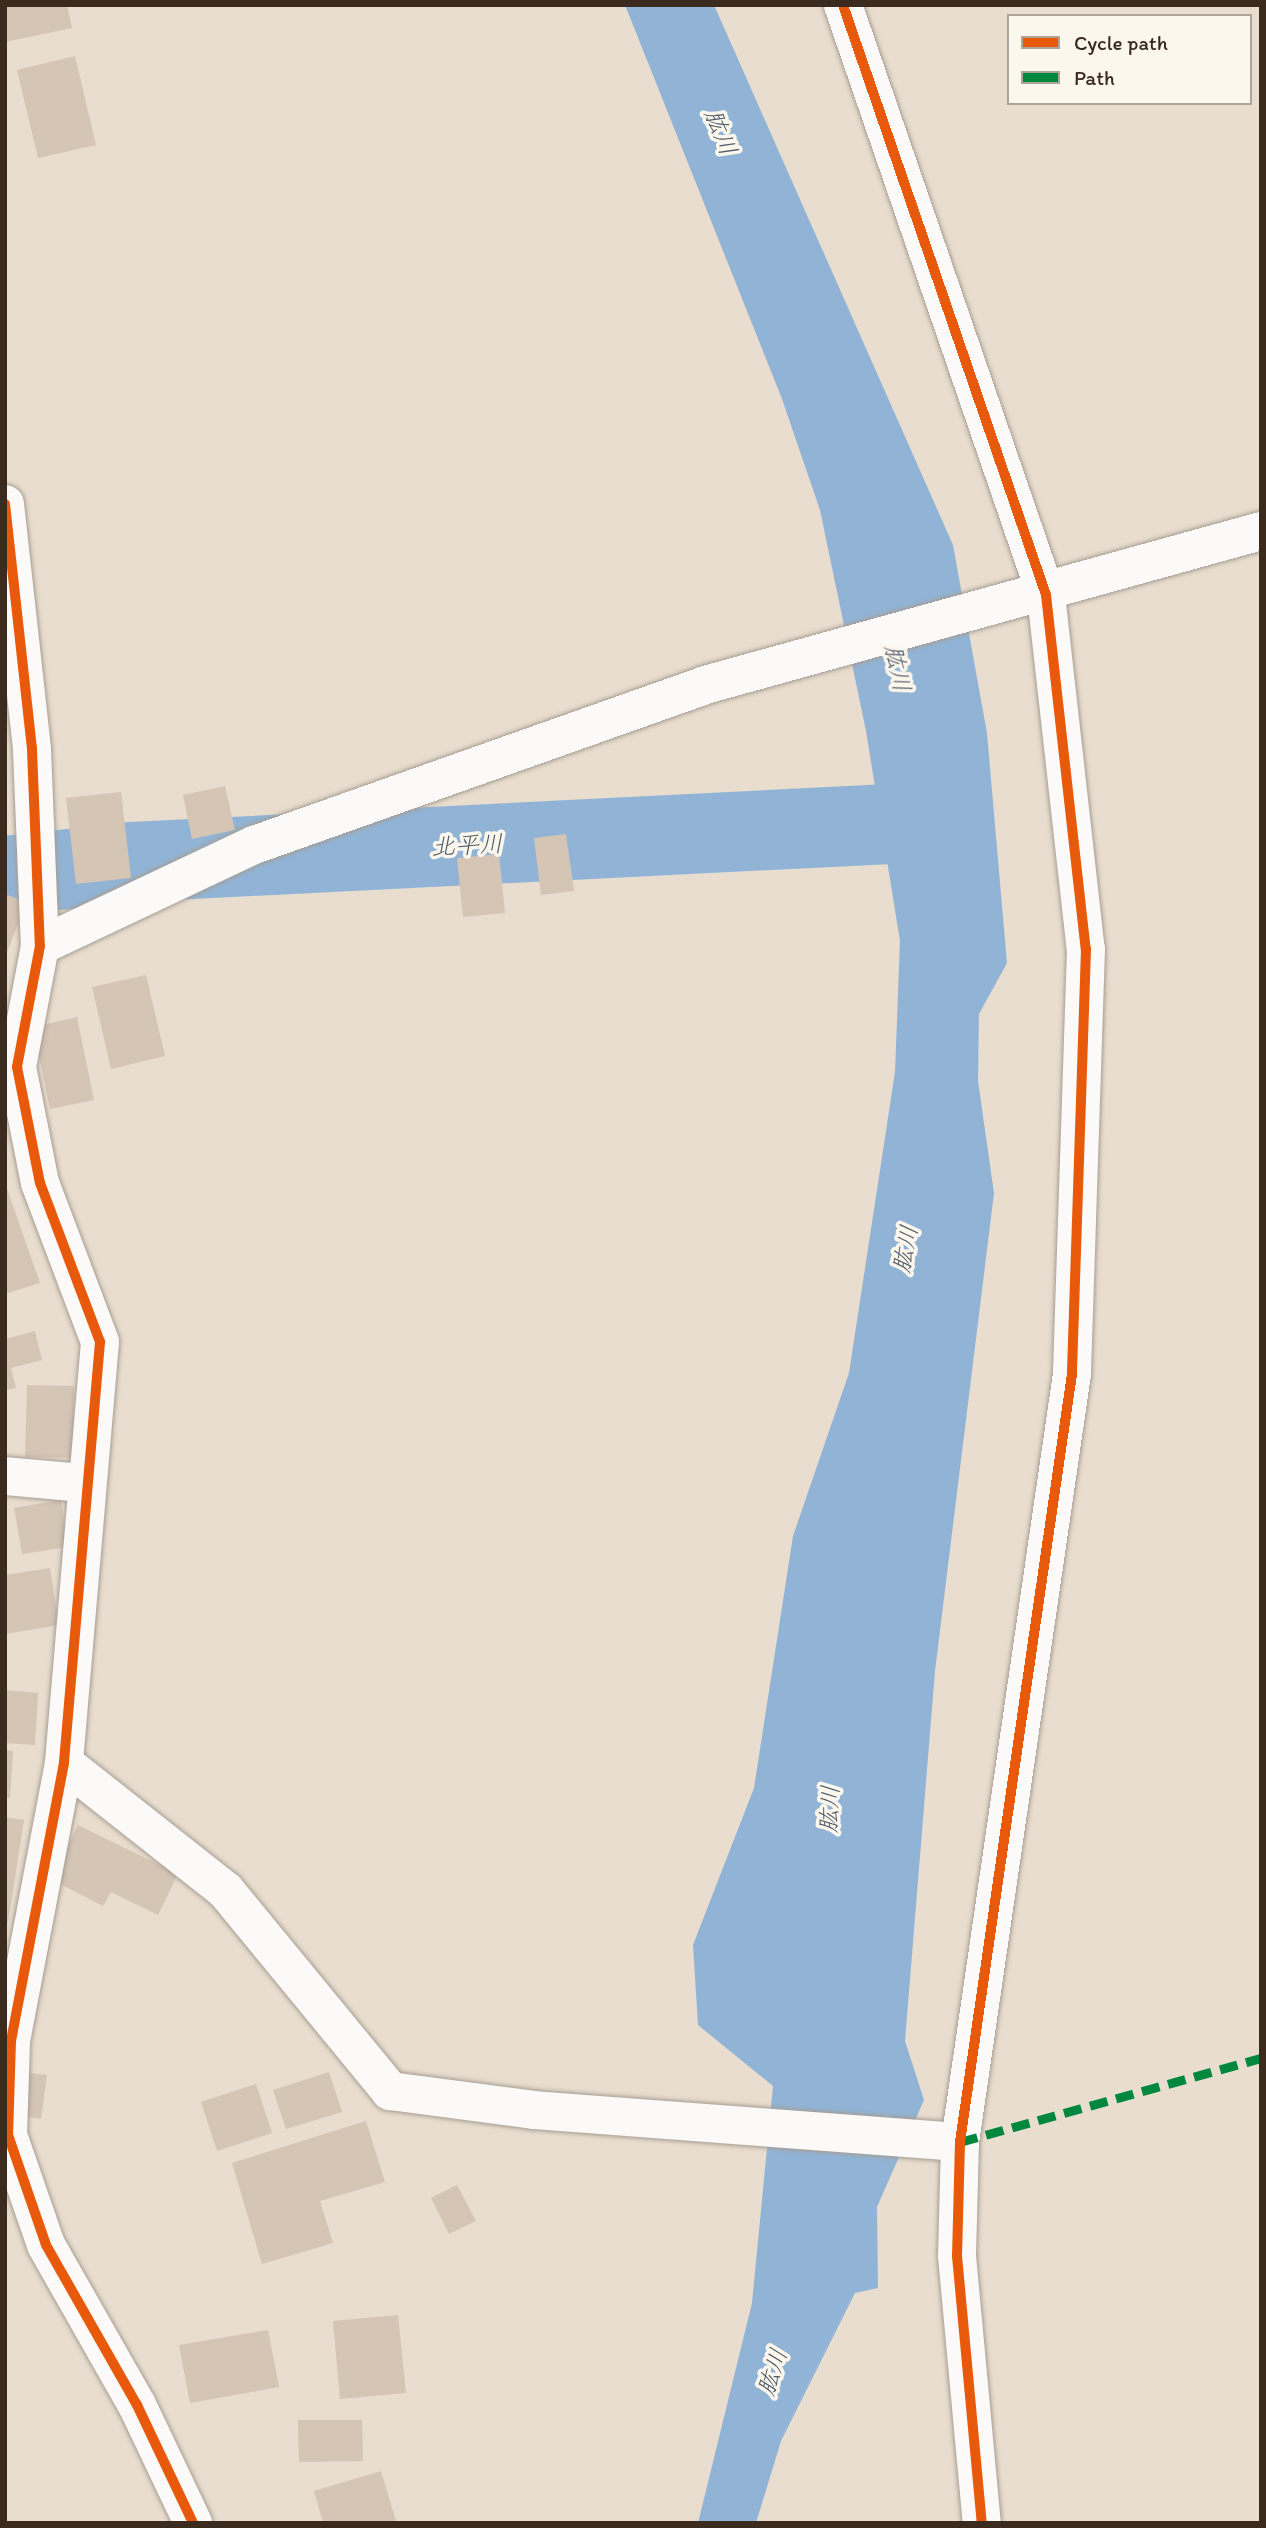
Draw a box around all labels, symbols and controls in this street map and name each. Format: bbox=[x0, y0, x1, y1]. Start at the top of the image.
legend bbox=[1007, 14, 1252, 105]
text: Cycle path bbox=[1074, 30, 1168, 55]
text: Path bbox=[1074, 65, 1115, 90]
water label: 肱川 bbox=[699, 104, 743, 160]
water label: 肱川 bbox=[879, 642, 917, 694]
water label: 北平川 bbox=[430, 829, 504, 861]
water label: 肱川 bbox=[886, 1223, 924, 1275]
water label: 肱川 bbox=[813, 1784, 845, 1834]
water label: 肱川 bbox=[751, 2345, 793, 2399]

